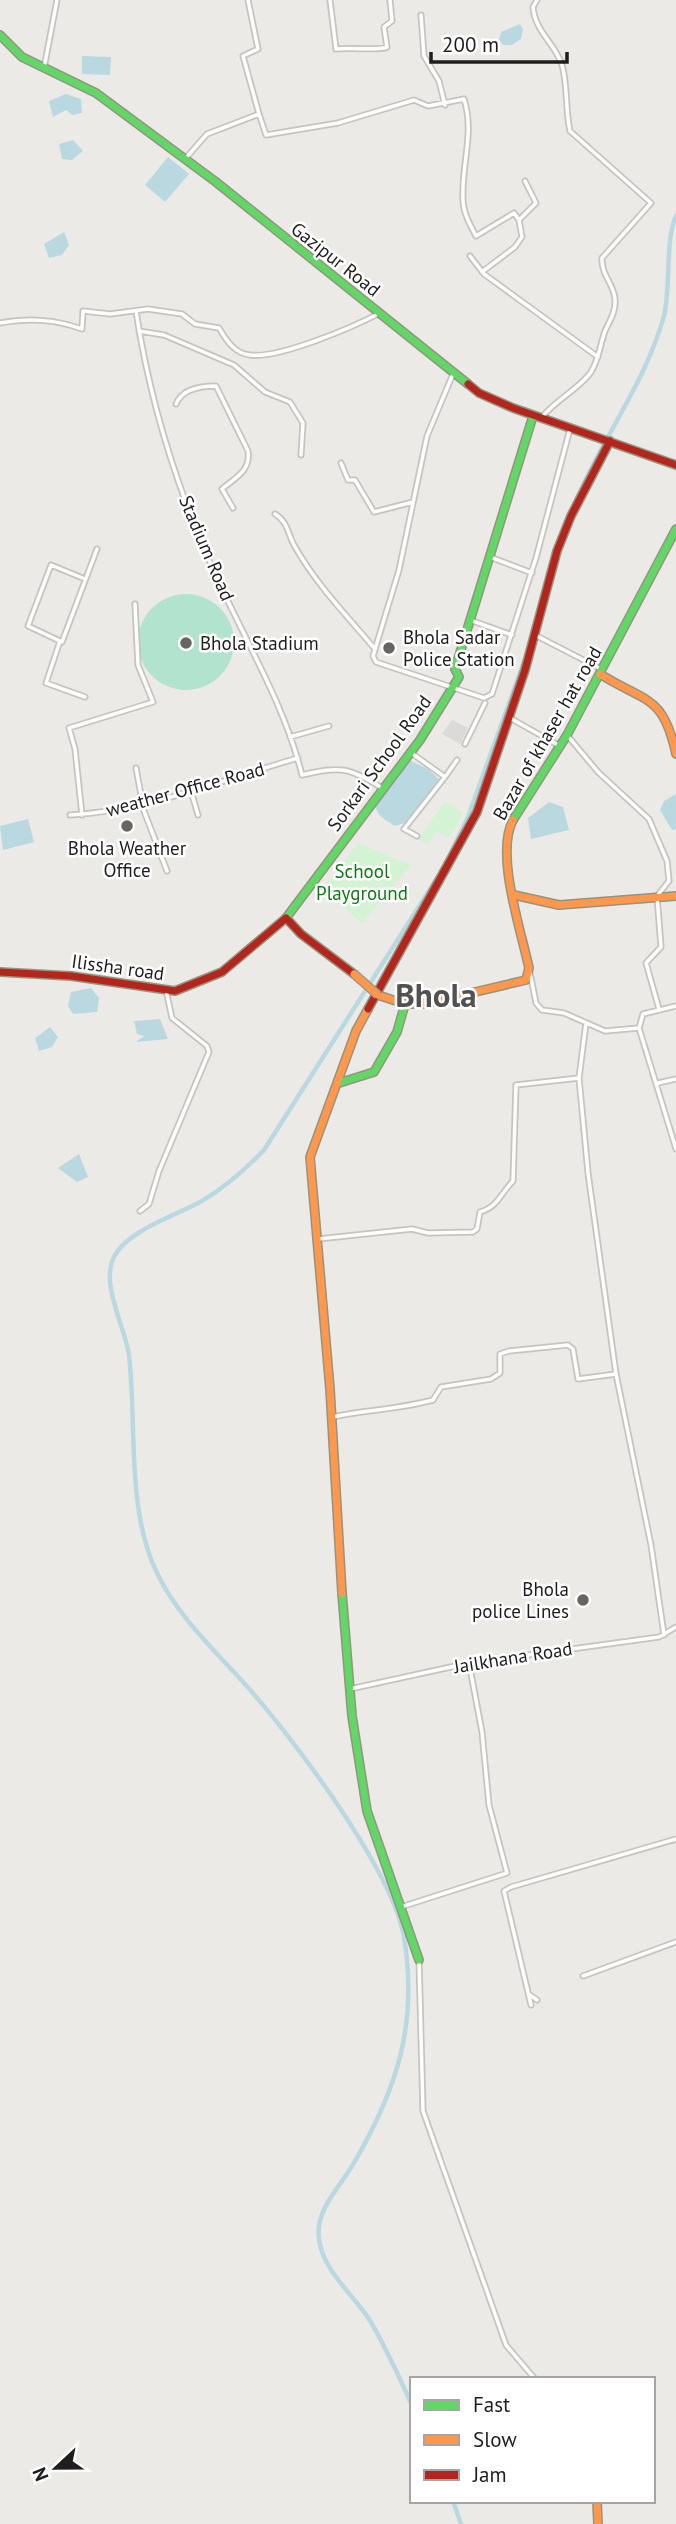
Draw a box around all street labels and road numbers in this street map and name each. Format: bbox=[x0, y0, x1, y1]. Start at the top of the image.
street label: Gazipur Road bbox=[286, 217, 386, 301]
street label: Stadium Road bbox=[174, 492, 240, 604]
street label: Bazar of khaser hat road bbox=[487, 642, 607, 824]
street label: Sorkari School Road bbox=[322, 690, 436, 836]
street label: weather Office Road bbox=[103, 756, 267, 822]
street label: Ilissha road bbox=[70, 949, 166, 985]
street label: Jailkhana Road bbox=[451, 1636, 574, 1678]

